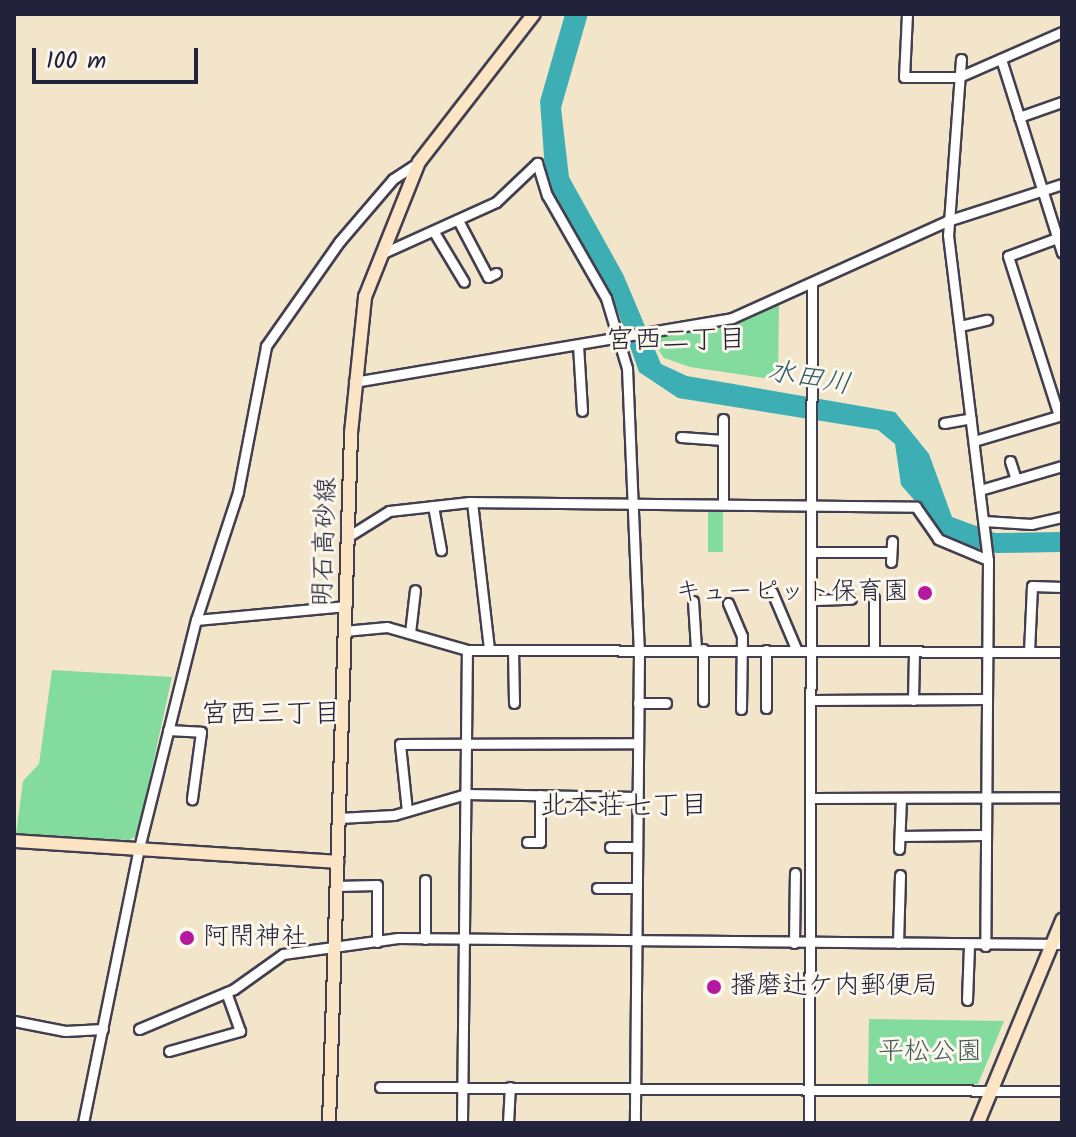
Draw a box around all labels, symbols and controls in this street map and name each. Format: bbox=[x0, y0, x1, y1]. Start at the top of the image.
scale bar bbox=[36, 32, 202, 82]
text: 100 m bbox=[46, 42, 106, 81]
district label: 宮西二丁目 bbox=[606, 324, 746, 358]
water label: 水田川 bbox=[765, 355, 853, 403]
street label: 明石高砂線 bbox=[308, 476, 344, 608]
place label: キューピット保育園 bbox=[675, 577, 909, 609]
marker: キューピット保育園 bbox=[916, 584, 934, 602]
district label: 宮西三丁目 bbox=[201, 698, 341, 732]
district label: 北本荘七丁目 bbox=[540, 790, 708, 824]
place label: 阿閇神社 bbox=[203, 922, 307, 954]
marker: 阿閇神社 bbox=[178, 929, 196, 947]
place label: 播磨辻ケ内郵便局 bbox=[730, 971, 938, 1003]
marker: 播磨辻ケ内郵便局 bbox=[705, 978, 723, 996]
park label: 平松公園 bbox=[878, 1037, 982, 1069]

